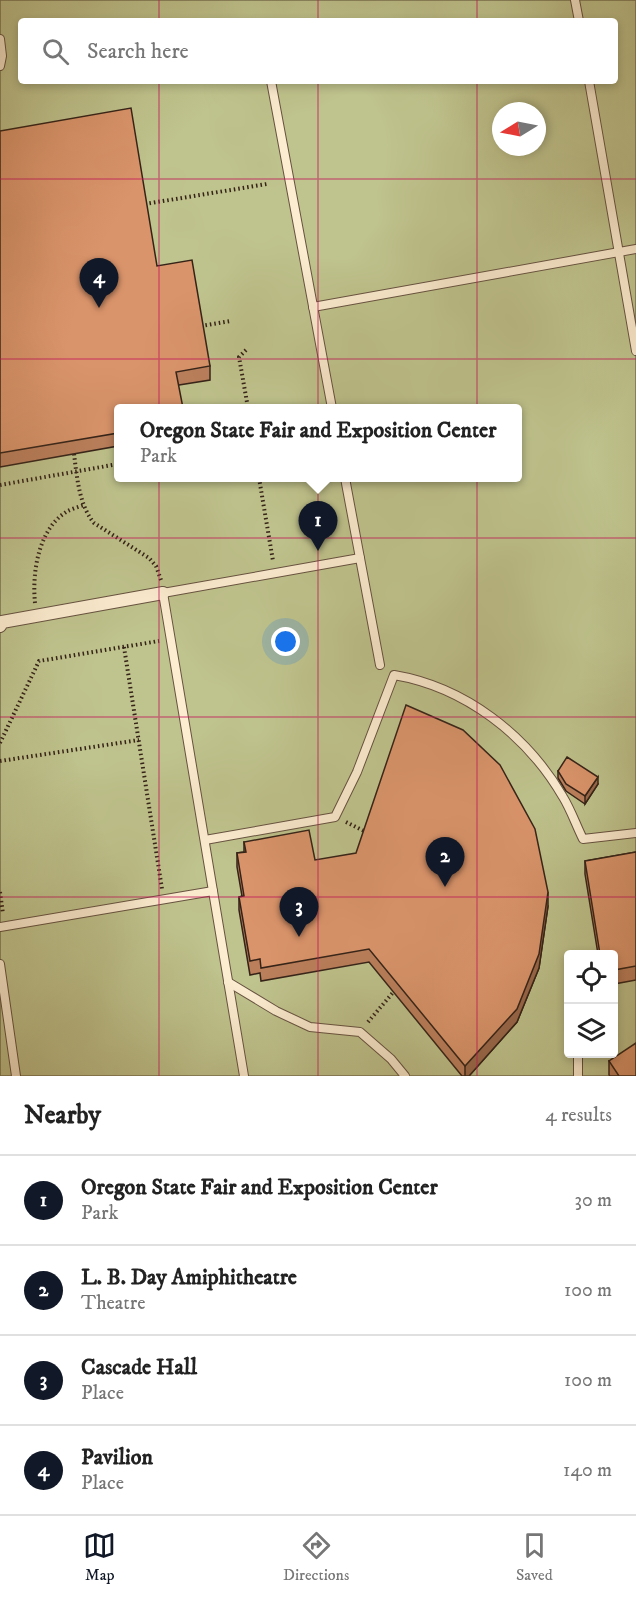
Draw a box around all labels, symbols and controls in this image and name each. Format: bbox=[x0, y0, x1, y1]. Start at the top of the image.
search box bbox=[18, 18, 618, 84]
icon: search bbox=[39, 35, 72, 68]
text: Search here bbox=[87, 38, 189, 65]
north arrow bbox=[492, 102, 546, 156]
pin: 4 bbox=[80, 258, 118, 308]
popup bbox=[114, 404, 522, 482]
text: Oregon State Fair and Exposition Center bbox=[140, 417, 496, 444]
text: Park bbox=[140, 444, 177, 469]
pin: 1 bbox=[298, 502, 338, 551]
your location bbox=[271, 627, 300, 656]
pin: 2 bbox=[426, 838, 464, 887]
pin: 3 bbox=[280, 888, 318, 937]
map controls bbox=[564, 950, 618, 1058]
button: locate bbox=[564, 950, 618, 1004]
button: layers bbox=[564, 1004, 618, 1058]
text: Nearby bbox=[24, 1099, 101, 1132]
text: 4 results bbox=[545, 1103, 612, 1128]
text: Oregon State Fair and Exposition Center bbox=[81, 1174, 438, 1201]
text: 1 bbox=[40, 1188, 47, 1213]
text: 30 m bbox=[574, 1188, 612, 1213]
text: Park bbox=[81, 1201, 118, 1226]
text: L. B. Day Amiphitheatre bbox=[81, 1264, 297, 1291]
text: 2 bbox=[39, 1278, 48, 1303]
text: 100 m bbox=[564, 1278, 612, 1303]
text: Theatre bbox=[81, 1291, 145, 1316]
text: Cascade Hall bbox=[81, 1354, 197, 1381]
text: 3 bbox=[40, 1368, 47, 1393]
text: 100 m bbox=[564, 1368, 612, 1393]
text: Place bbox=[81, 1381, 124, 1406]
text: Pavilion bbox=[81, 1444, 153, 1471]
text: 4 bbox=[38, 1458, 49, 1483]
text: 140 m bbox=[563, 1458, 612, 1483]
text: Place bbox=[81, 1471, 124, 1496]
tab: Map bbox=[83, 1529, 116, 1585]
tab: Directions bbox=[283, 1529, 349, 1585]
tab: Saved bbox=[516, 1529, 553, 1585]

